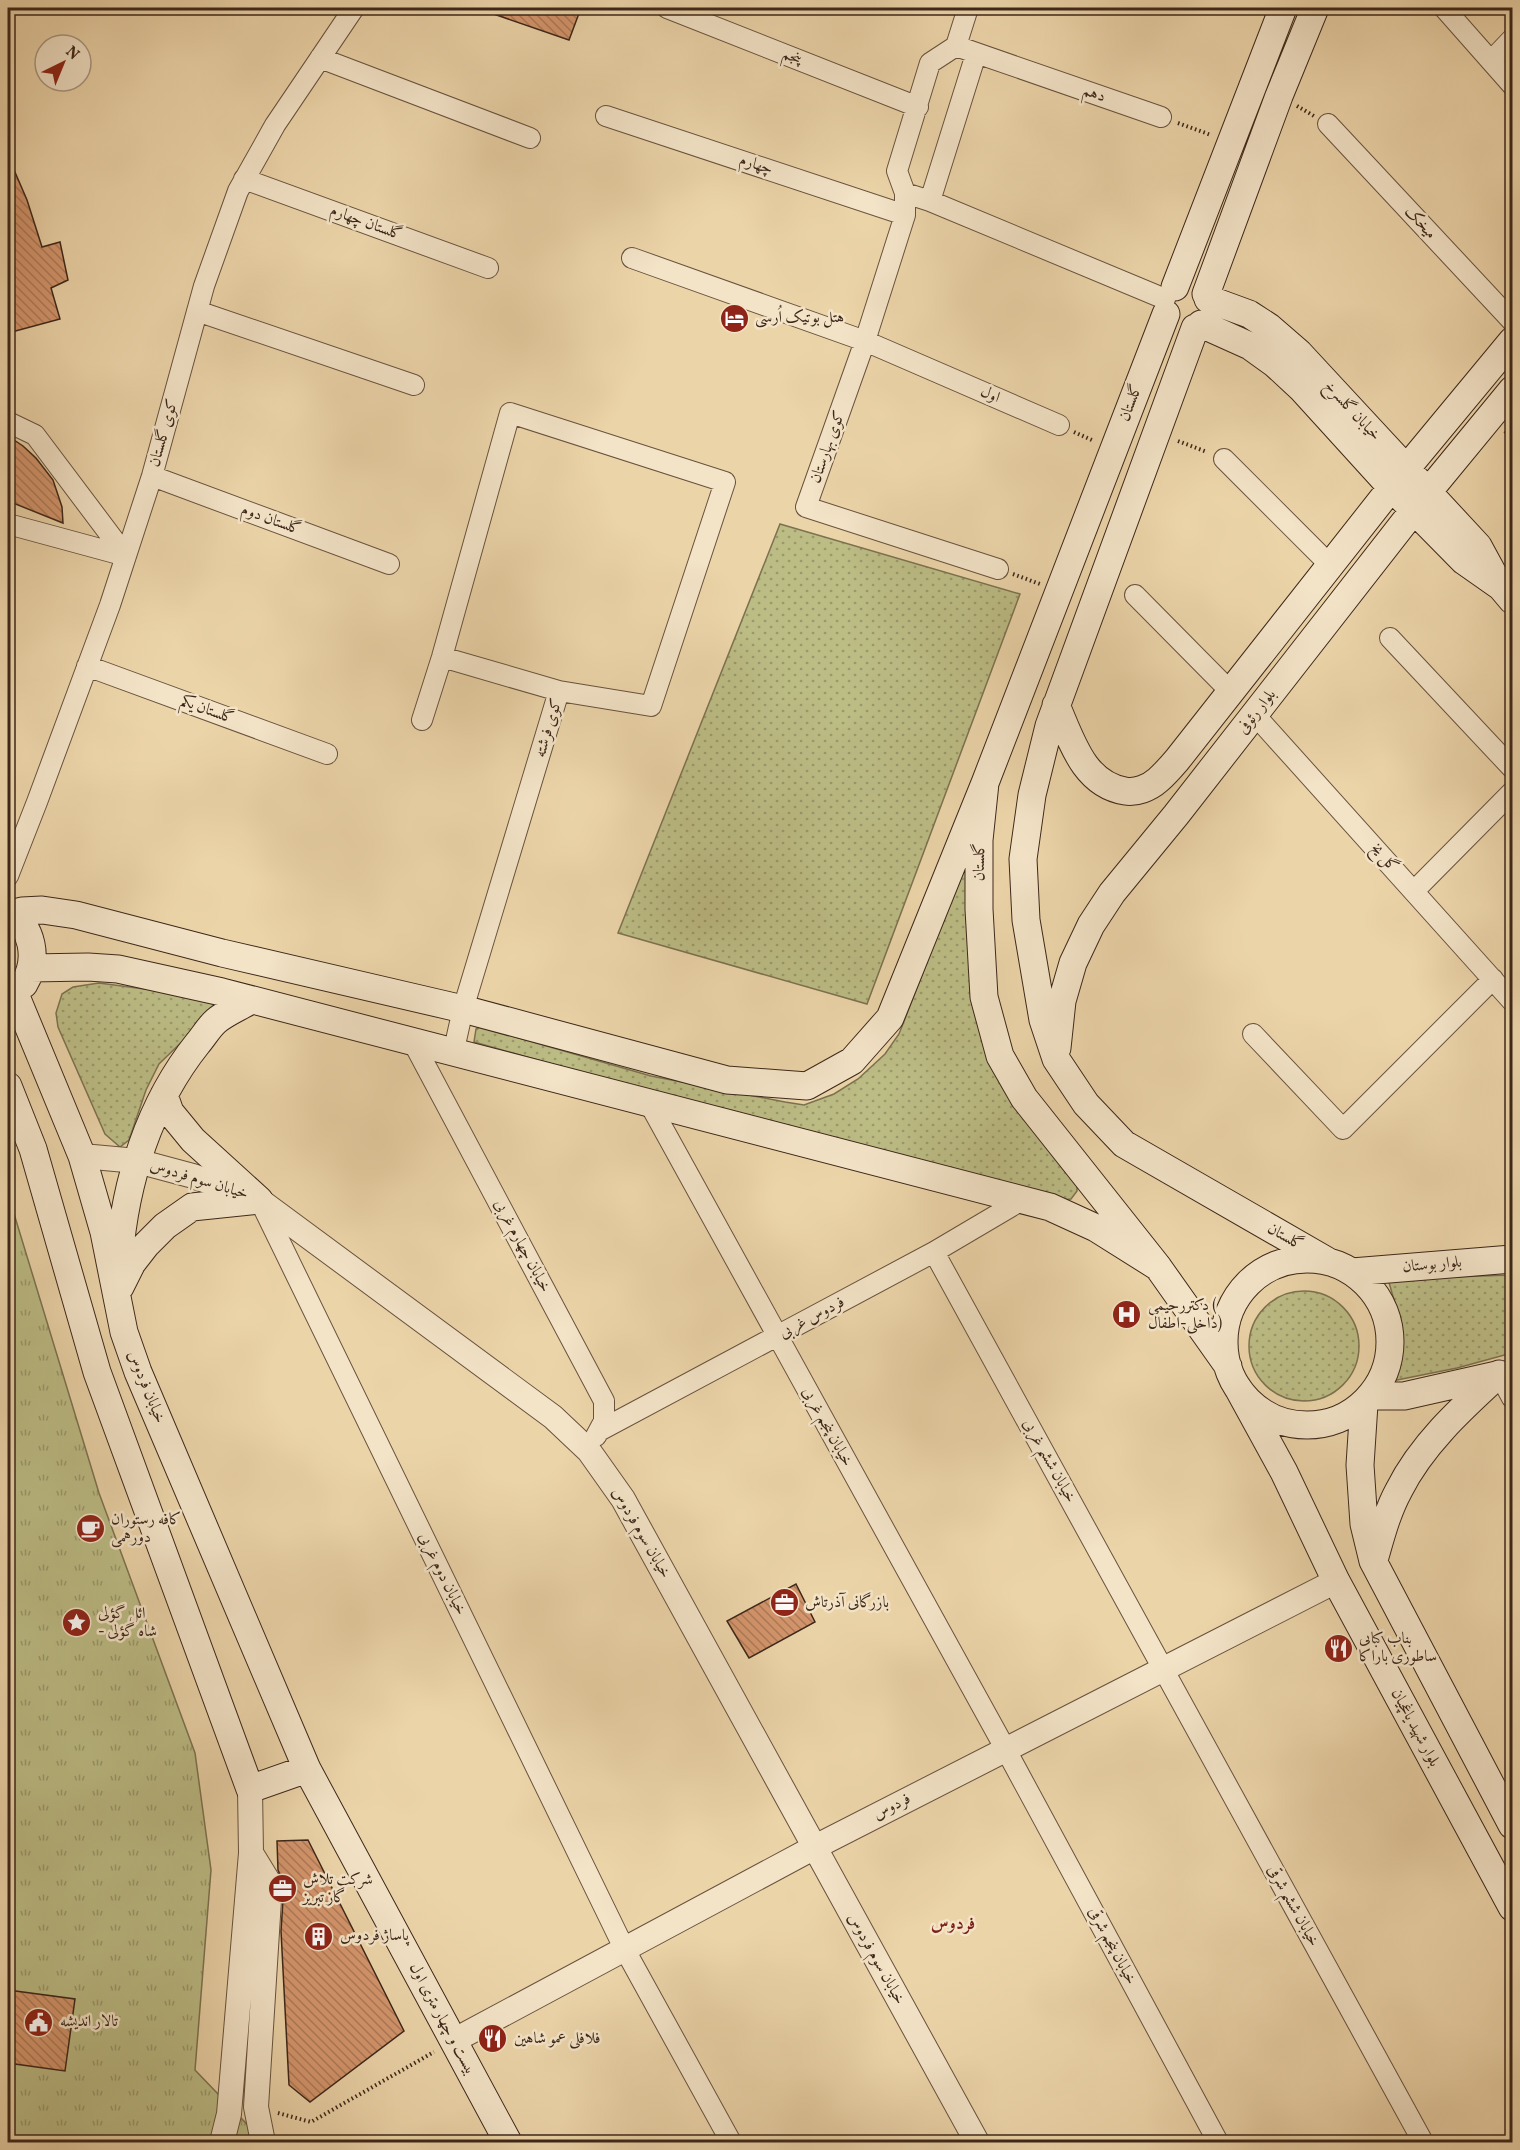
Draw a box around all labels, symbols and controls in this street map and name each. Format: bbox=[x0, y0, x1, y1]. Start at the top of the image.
north arrow bbox=[33, 33, 93, 93]
text: N bbox=[60, 41, 84, 66]
street label: پنجم bbox=[778, 43, 806, 74]
street label: دهم bbox=[1079, 80, 1108, 111]
street label: چهارم bbox=[736, 149, 776, 183]
street label: گلستان چهارم bbox=[326, 200, 405, 248]
street label: میخک bbox=[1399, 202, 1441, 244]
hotel icon: هتل بوتیک اُرسی bbox=[718, 302, 750, 334]
place label: هتل بوتیک اُرسی bbox=[755, 304, 844, 329]
street label: خیابان گلسرخ bbox=[1317, 376, 1386, 447]
street label: اول bbox=[977, 381, 1003, 409]
street label: گلستان bbox=[1114, 381, 1148, 425]
street label: کوی گلستان bbox=[144, 396, 184, 470]
street label: کوی بهارستان bbox=[805, 408, 851, 486]
street label: گلستان دوم bbox=[237, 499, 304, 543]
street label: بلوار رئوفی bbox=[1232, 685, 1282, 739]
street label: گلستان یکم bbox=[176, 690, 237, 733]
street label: کوی فرشته bbox=[530, 696, 568, 760]
street label: گل یخ bbox=[1364, 839, 1403, 878]
street label: گلستان bbox=[969, 843, 991, 881]
street label: خیابان سوم فردوس bbox=[147, 1155, 251, 1207]
street label: خیابان چهارم غربی bbox=[486, 1196, 556, 1297]
street label: گلستان bbox=[1263, 1218, 1307, 1256]
street label: بلوار بوستان bbox=[1401, 1251, 1463, 1279]
street label: فردوس غربی bbox=[775, 1292, 849, 1344]
place label: دکتررحیمی ( داخلی-اطفال) bbox=[1148, 1295, 1223, 1335]
hospital icon: دکتررحیمی ( داخلی-اطفال) bbox=[1111, 1299, 1143, 1331]
street label: خیابان فردوس bbox=[121, 1347, 171, 1427]
street label: خیابان پنجم غربی bbox=[793, 1383, 858, 1472]
street label: خیابان ششم غربی bbox=[1013, 1415, 1081, 1509]
street label: خیابان سوم فردوس bbox=[604, 1483, 676, 1584]
place label: کافه رستوران دورهمی bbox=[111, 1509, 181, 1549]
cafe icon: کافه رستوران دورهمی bbox=[74, 1513, 106, 1545]
street label: خیابان دوم غربی bbox=[411, 1529, 472, 1620]
office icon: بازرگانی آذرتاش bbox=[768, 1587, 800, 1619]
place label: بازرگانی آذرتاش bbox=[805, 1592, 889, 1614]
place label: ائل گؤلی - شاه گؤلی bbox=[98, 1603, 157, 1643]
place icon: ائل گؤلی - شاه گؤلی bbox=[61, 1607, 93, 1639]
place label: بناب کبابی ساطوری باراکا bbox=[1359, 1628, 1437, 1668]
restaurant icon: بناب کبابی ساطوری باراکا bbox=[1322, 1632, 1354, 1664]
street label: بلوار شهید یاغچیان bbox=[1385, 1685, 1445, 1771]
street label: فردوس bbox=[869, 1788, 915, 1826]
street label: خیابان ششم شرقی bbox=[1258, 1861, 1325, 1953]
place label: شرکت تلاش گاز تبریز bbox=[301, 1869, 373, 1909]
office icon: شرکت تلاش گاز تبریز bbox=[266, 1873, 298, 1905]
street label: خیابان پنجم شرقی bbox=[1080, 1903, 1142, 1990]
street label: خیابان سوم فردوس bbox=[840, 1909, 910, 2010]
district label: فردوس bbox=[931, 1912, 975, 1937]
building icon: پاساژ فردوس bbox=[303, 1920, 335, 1952]
place label: پاساژ فردوس bbox=[340, 1925, 410, 1947]
street label: بیست و چهار متری اول bbox=[403, 1959, 481, 2079]
public building icon: تالار اندیشه bbox=[23, 2006, 55, 2038]
place label: تالار اندیشه bbox=[60, 2011, 119, 2033]
restaurant icon: فلافلی عمو شاهین bbox=[477, 2023, 509, 2055]
place label: فلافلی عمو شاهین bbox=[514, 2028, 600, 2050]

